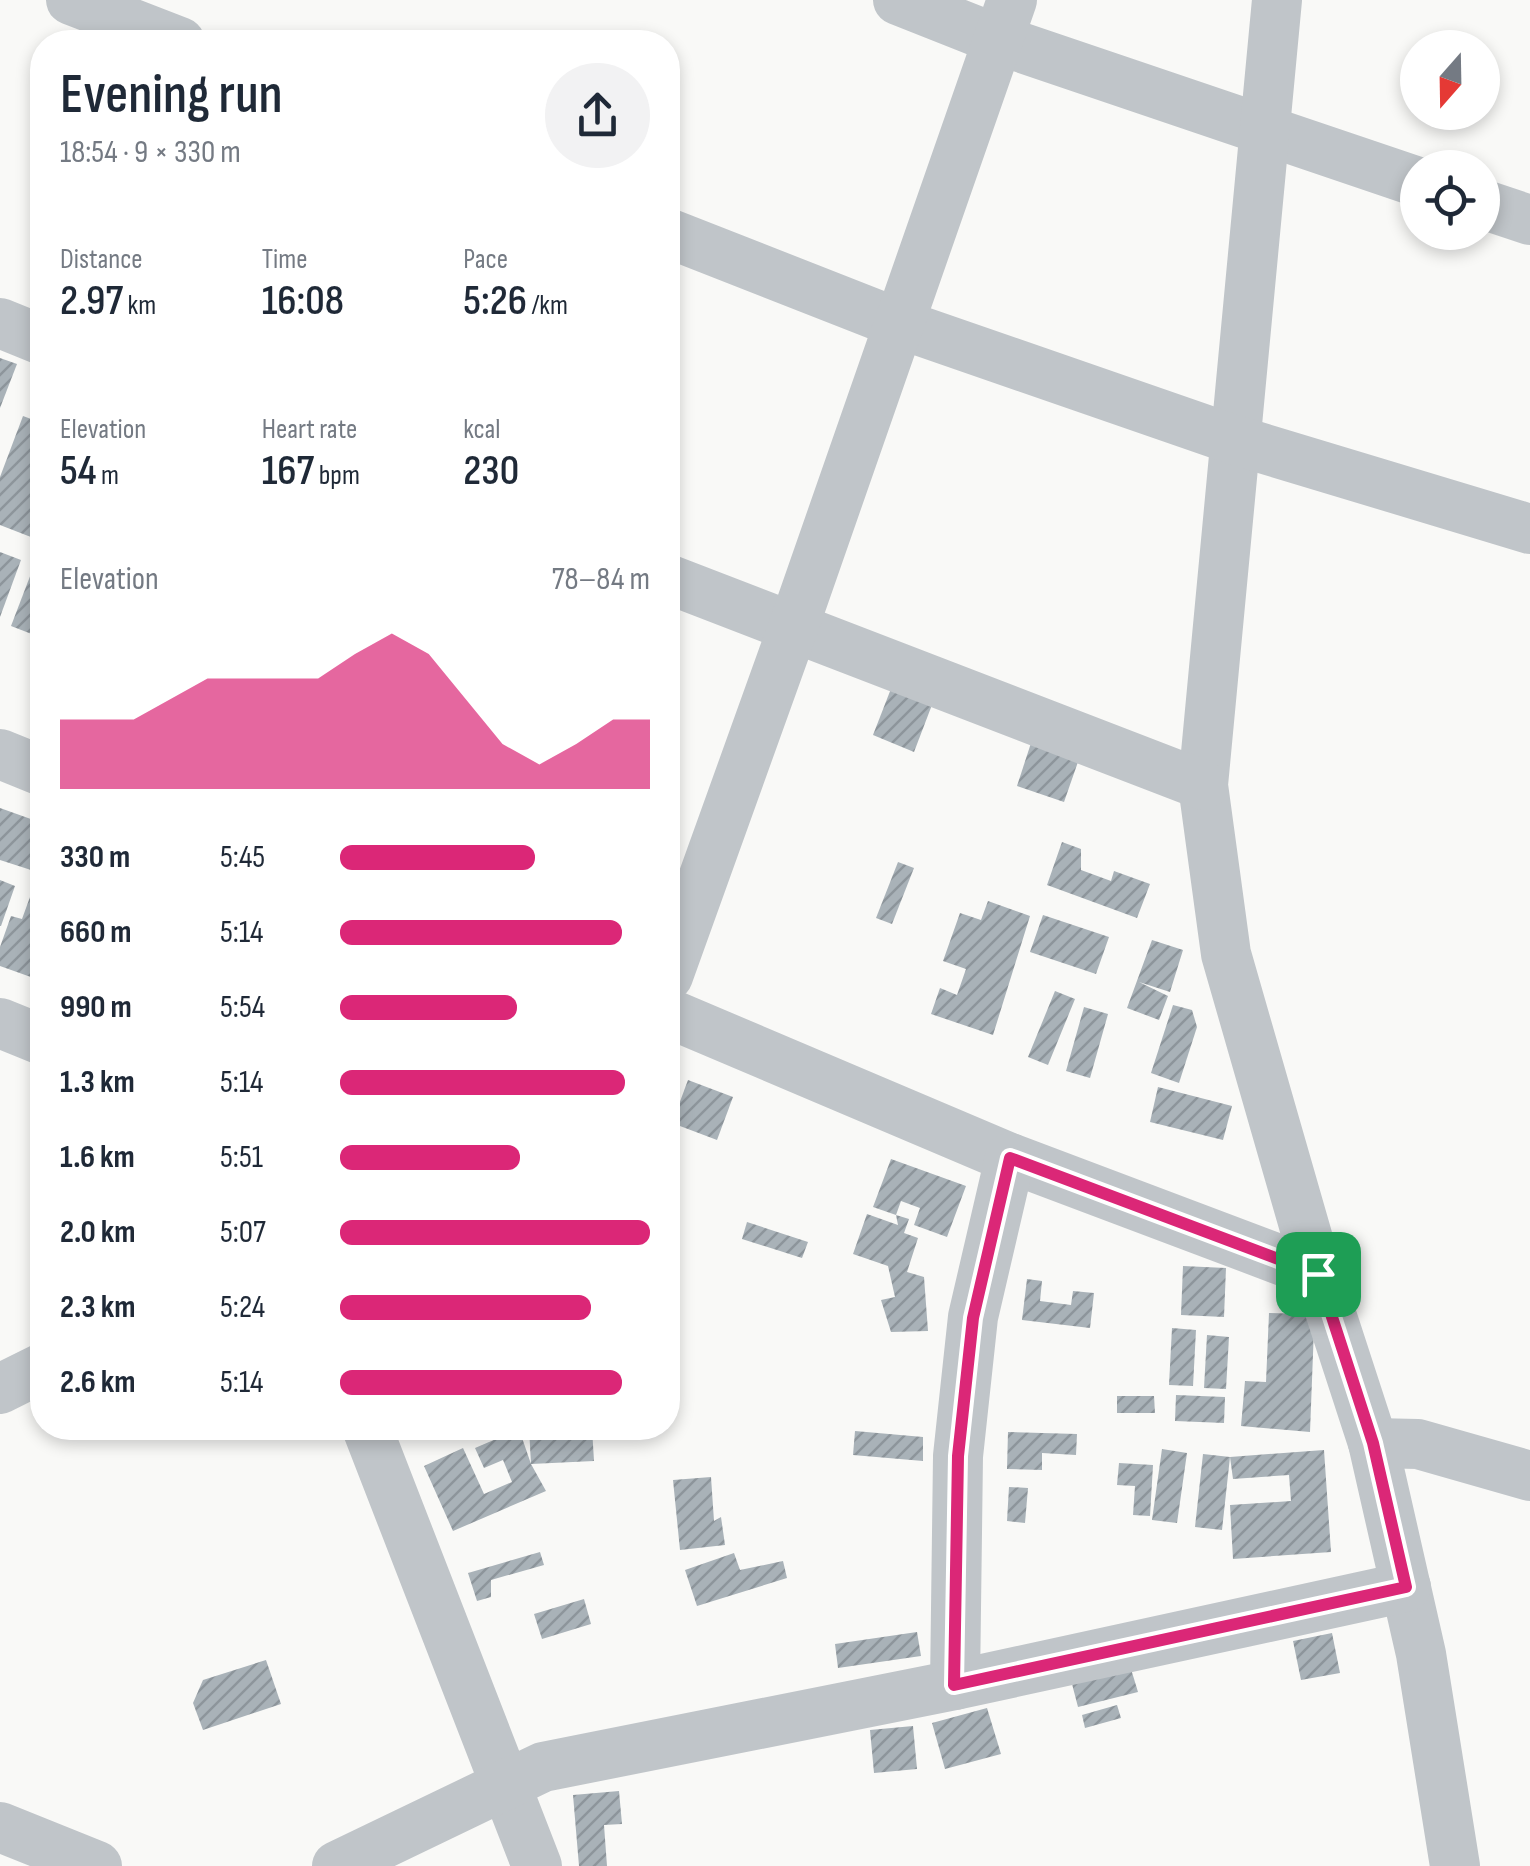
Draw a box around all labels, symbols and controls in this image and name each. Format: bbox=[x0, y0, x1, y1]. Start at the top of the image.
north arrow bbox=[1400, 30, 1500, 130]
map controls bbox=[1400, 30, 1500, 250]
text: Evening run bbox=[60, 62, 283, 129]
button: share bbox=[545, 63, 650, 168]
text: 18:54 · 9 × 330 m bbox=[60, 133, 241, 172]
button: locate bbox=[1400, 150, 1500, 250]
text: Distance bbox=[60, 243, 143, 276]
text: Time bbox=[262, 243, 307, 276]
text: Pace bbox=[463, 243, 508, 276]
text: 2.97 bbox=[60, 276, 123, 327]
text: 16:08 bbox=[262, 276, 344, 327]
text: 5:26 bbox=[463, 276, 527, 327]
text: km bbox=[123, 289, 156, 322]
text: /km bbox=[527, 289, 568, 322]
text: Elevation bbox=[60, 413, 146, 446]
text: Heart rate bbox=[262, 413, 357, 446]
text: kcal bbox=[463, 413, 500, 446]
text: 54 bbox=[60, 446, 97, 497]
text: 167 bbox=[262, 446, 314, 497]
text: 230 bbox=[463, 446, 519, 497]
text: m bbox=[97, 459, 119, 492]
text: bpm bbox=[314, 459, 360, 492]
text: Elevation bbox=[60, 560, 159, 599]
text: 78–84 m bbox=[552, 560, 650, 599]
text: 330 m bbox=[60, 838, 130, 877]
text: 5:45 bbox=[220, 838, 265, 877]
text: 660 m bbox=[60, 913, 132, 952]
text: 5:14 bbox=[220, 913, 263, 952]
text: 990 m bbox=[60, 988, 132, 1027]
text: 5:54 bbox=[220, 988, 265, 1027]
text: 1.3 km bbox=[60, 1063, 135, 1102]
text: 5:14 bbox=[220, 1063, 263, 1102]
text: 1.6 km bbox=[60, 1138, 135, 1177]
text: 5:51 bbox=[220, 1138, 263, 1177]
text: 2.0 km bbox=[60, 1213, 136, 1252]
text: 5:07 bbox=[220, 1213, 266, 1252]
pin bbox=[1276, 1232, 1361, 1317]
icon: arrive bbox=[1291, 1247, 1346, 1302]
text: 2.3 km bbox=[60, 1288, 135, 1327]
text: 5:24 bbox=[220, 1288, 265, 1327]
text: 2.6 km bbox=[60, 1363, 135, 1402]
text: 5:14 bbox=[220, 1363, 263, 1402]

